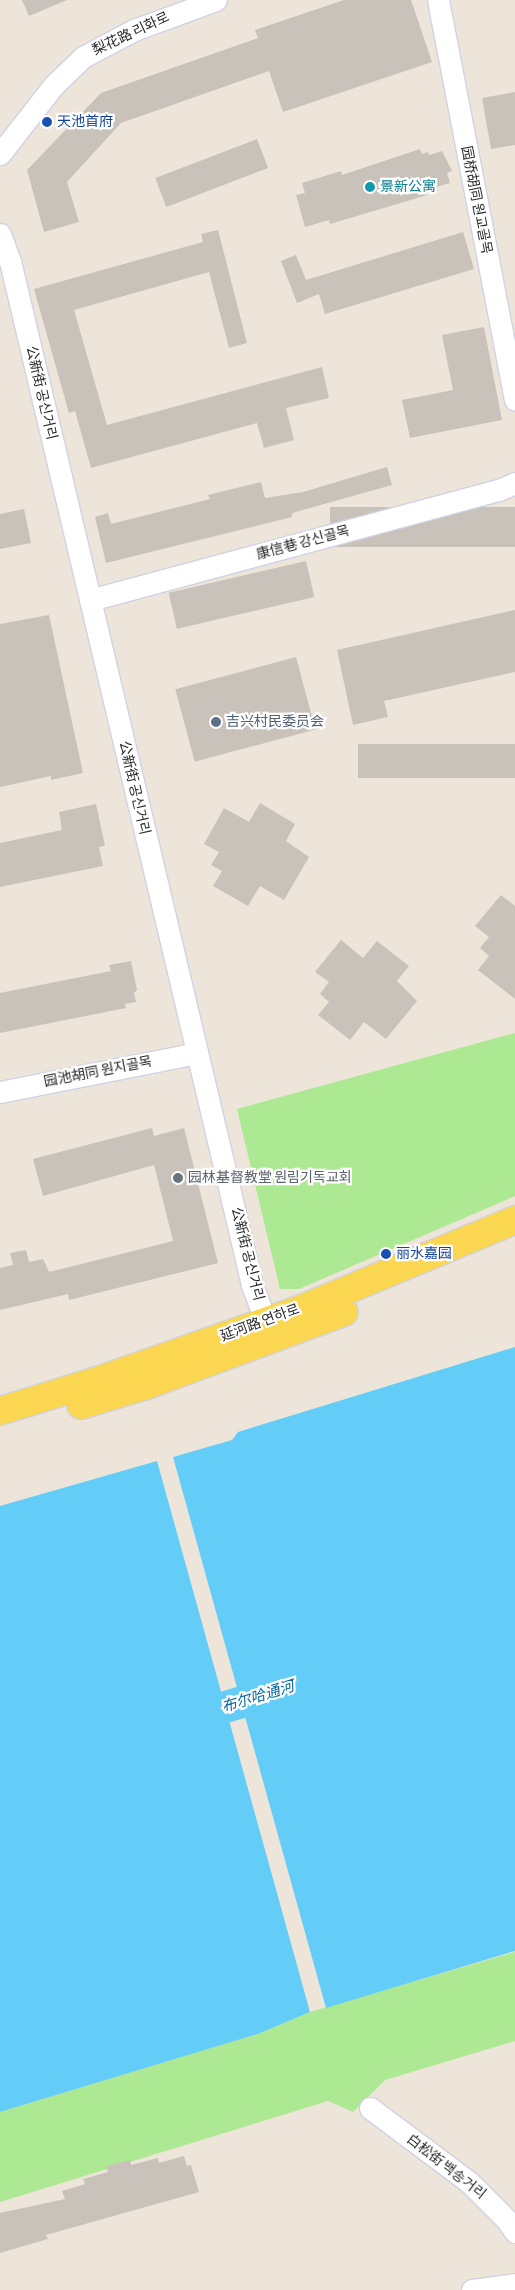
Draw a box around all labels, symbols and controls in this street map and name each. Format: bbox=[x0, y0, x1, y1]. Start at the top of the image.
street label: 梨花路 리화로 bbox=[90, 9, 172, 59]
place label: 天池首府 bbox=[57, 114, 113, 130]
marker: 天池首府 bbox=[41, 116, 53, 128]
street label: 园桥胡同 원교골목 bbox=[457, 145, 495, 255]
place label: 景新公寓 bbox=[380, 179, 436, 195]
marker: 景新公寓 bbox=[364, 181, 376, 193]
street label: 公新街 공신거리 bbox=[22, 344, 60, 442]
street label: 康信巷 강신골목 bbox=[255, 522, 351, 564]
place label: 吉兴村民委员会 bbox=[226, 714, 324, 730]
marker: 吉兴村民委员会 bbox=[210, 716, 222, 728]
street label: 公新街 공신거리 bbox=[115, 739, 153, 837]
street label: 园池胡同 원지골목 bbox=[43, 1053, 153, 1091]
place label: 园林基督教堂 원림기독교회 bbox=[188, 1170, 352, 1186]
marker: 园林基督教堂 원림기독교회 bbox=[172, 1172, 184, 1184]
street label: 公新街 공신거리 bbox=[227, 1206, 267, 1302]
place label: 丽水嘉园 bbox=[396, 1246, 452, 1262]
marker: 丽水嘉园 bbox=[380, 1248, 392, 1260]
street label: 延河路 연하로 bbox=[218, 1301, 302, 1345]
water label: 布尔哈通河 bbox=[220, 1677, 296, 1717]
street label: 白松街 백송거리 bbox=[403, 2131, 489, 2203]

